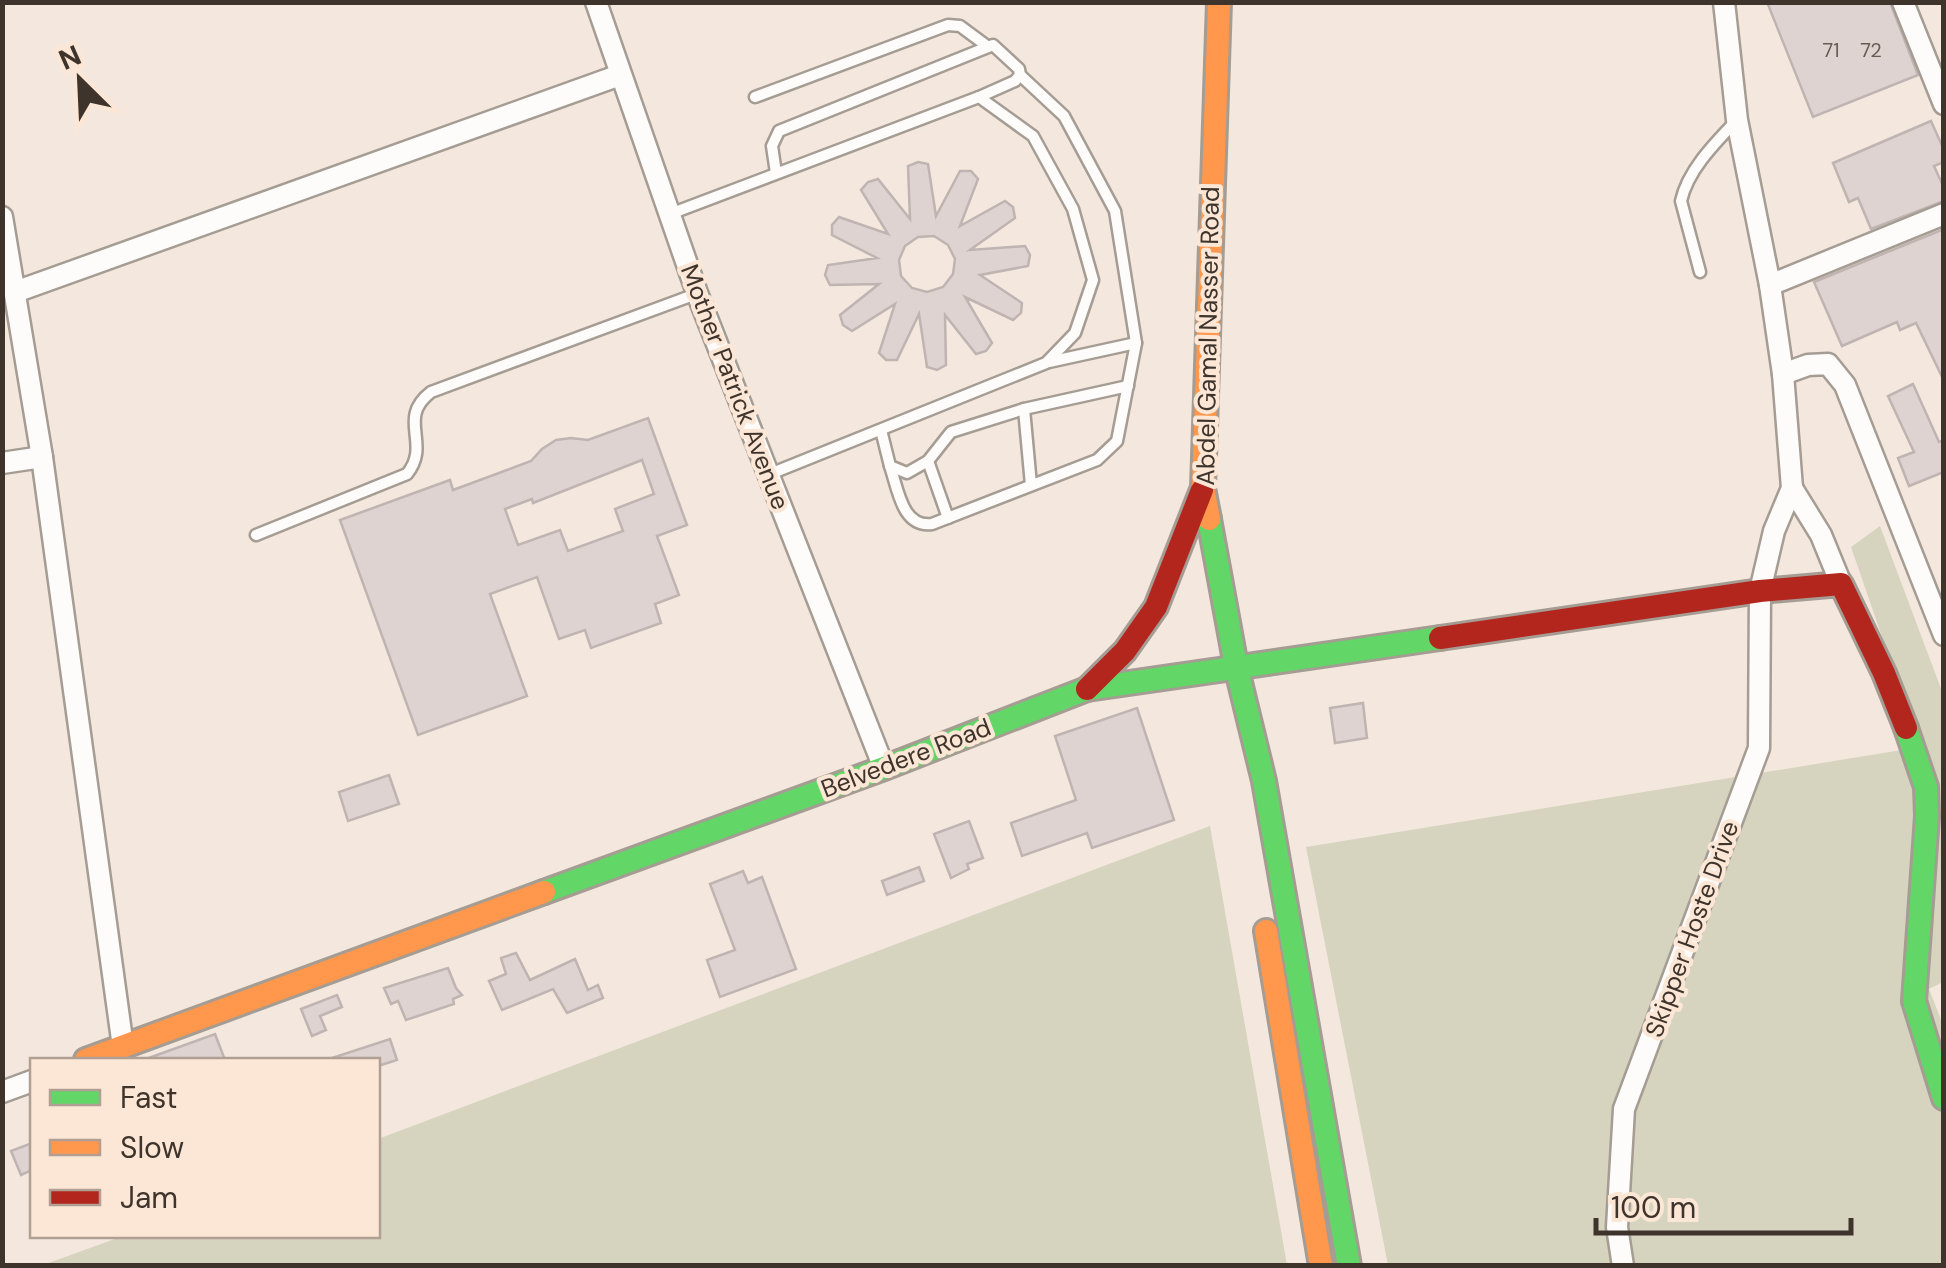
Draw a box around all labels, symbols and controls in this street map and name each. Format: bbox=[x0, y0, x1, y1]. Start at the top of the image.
north arrow bbox=[30, 30, 130, 130]
text: N bbox=[53, 37, 87, 79]
house number: 71 bbox=[1823, 37, 1840, 63]
house number: 72 bbox=[1860, 37, 1882, 63]
street label: Abdel Gamal Nasser Road bbox=[1189, 186, 1227, 486]
street label: Mother Patrick Avenue bbox=[673, 260, 797, 514]
street label: Belvedere Road bbox=[816, 710, 996, 806]
street label: Skipper Hoste Drive bbox=[1638, 816, 1746, 1042]
legend bbox=[30, 1058, 380, 1238]
text: Fast bbox=[120, 1078, 178, 1117]
text: Slow bbox=[120, 1128, 184, 1167]
scale bar bbox=[1596, 1173, 1851, 1235]
text: Jam bbox=[120, 1178, 178, 1217]
text: 100 m bbox=[1611, 1188, 1696, 1227]

